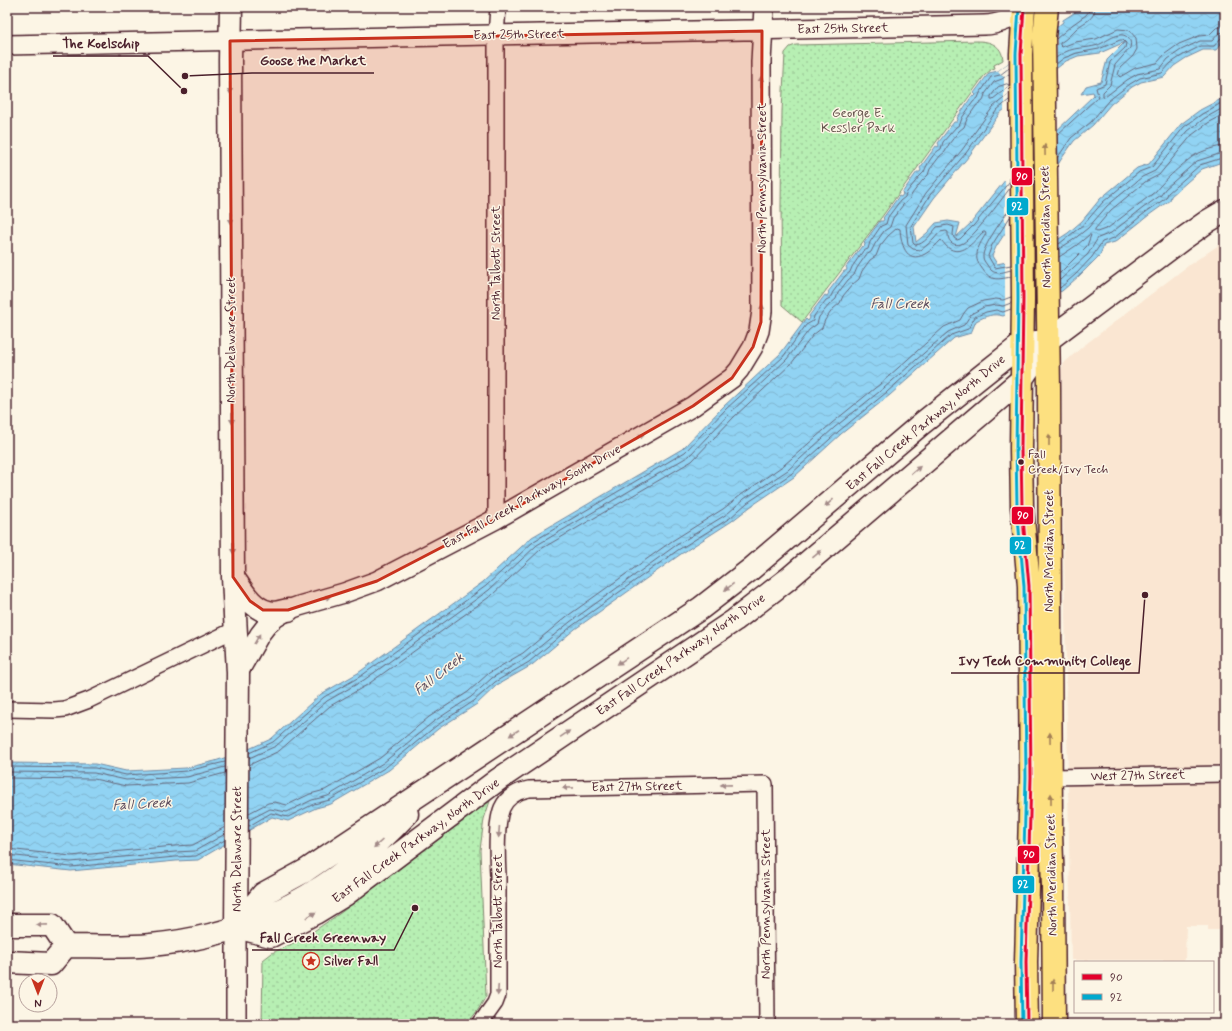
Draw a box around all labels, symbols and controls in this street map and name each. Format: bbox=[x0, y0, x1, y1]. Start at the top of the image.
street label: East 25th Street bbox=[797, 20, 889, 38]
street label: East 25th Street bbox=[473, 26, 565, 44]
callout: The Koelschip bbox=[53, 30, 148, 56]
text: The Koelschip bbox=[62, 35, 140, 53]
callout: Goose the Market bbox=[252, 47, 374, 73]
text: Goose the Market bbox=[260, 52, 367, 70]
one-way arrow bbox=[758, 75, 764, 88]
one-way arrow bbox=[227, 82, 233, 95]
street label: North Pennsylvania Street bbox=[754, 102, 771, 253]
park label: George E. Kessler Park bbox=[821, 105, 896, 137]
one-way arrow bbox=[1042, 143, 1048, 156]
street label: North Meridian Street bbox=[1036, 166, 1056, 288]
line badge: 90 bbox=[1011, 167, 1033, 186]
text: 90 bbox=[1016, 170, 1028, 184]
line badge: 92 bbox=[1006, 197, 1029, 216]
text: 92 bbox=[1011, 200, 1023, 214]
street label: North Talbott Street bbox=[488, 205, 505, 320]
one-way arrow bbox=[228, 212, 234, 225]
street label: North Delaware Street bbox=[223, 277, 240, 403]
water label: Fall Creek bbox=[870, 295, 930, 313]
one-way arrow bbox=[759, 303, 765, 316]
street label: East Fall Creek Parkway, North Drive bbox=[843, 351, 1009, 495]
one-way arrow bbox=[228, 412, 235, 424]
one-way arrow bbox=[1046, 433, 1052, 446]
one-way arrow bbox=[633, 434, 645, 440]
street label: East Fall Creek Parkway, South Drive bbox=[440, 441, 624, 553]
place label: Fall Creek/Ivy Tech bbox=[1028, 447, 1108, 478]
marker: Fall Creek/Ivy Tech bbox=[1016, 457, 1026, 467]
one-way arrow bbox=[911, 465, 922, 474]
street label: North Meridian Street bbox=[1041, 490, 1058, 612]
one-way arrow bbox=[824, 499, 834, 508]
line badge: 90 bbox=[1011, 506, 1034, 525]
text: 90 bbox=[1017, 509, 1029, 523]
line badge: 92 bbox=[1009, 536, 1032, 555]
text: 92 bbox=[1014, 539, 1026, 553]
one-way arrow bbox=[230, 542, 236, 555]
one-way arrow bbox=[812, 549, 823, 558]
one-way arrow bbox=[724, 583, 735, 591]
street label: East Fall Creek Parkway, North Drive bbox=[593, 590, 769, 720]
one-way arrow bbox=[319, 595, 331, 601]
one-way arrow bbox=[253, 633, 260, 645]
callout: Ivy Tech Community College bbox=[951, 647, 1139, 673]
water label: Fall Creek bbox=[410, 649, 468, 699]
text: Ivy Tech Community College bbox=[959, 652, 1132, 671]
one-way arrow bbox=[617, 657, 627, 665]
one-way arrow bbox=[509, 729, 519, 737]
one-way arrow bbox=[559, 731, 571, 738]
one-way arrow bbox=[1047, 731, 1053, 744]
street label: West 27th Street bbox=[1090, 767, 1186, 785]
street label: East Fall Creek Parkway, North Drive bbox=[329, 774, 503, 908]
street label: East 27th Street bbox=[591, 778, 683, 796]
one-way arrow bbox=[719, 782, 732, 788]
one-way arrow bbox=[561, 785, 574, 791]
street label: North Delaware Street bbox=[229, 786, 246, 912]
one-way arrow bbox=[1048, 792, 1054, 805]
water label: Fall Creek bbox=[112, 793, 172, 815]
street label: North Meridian Street bbox=[1042, 814, 1062, 936]
one-way arrow bbox=[495, 826, 502, 838]
street label: North Pennsylvania Street bbox=[758, 828, 775, 979]
one-way arrow bbox=[373, 839, 383, 849]
line badge: 90 bbox=[1017, 845, 1040, 864]
text: 90 bbox=[1023, 848, 1035, 862]
street label: North Talbott Street bbox=[490, 853, 507, 968]
line badge: 92 bbox=[1012, 875, 1035, 894]
text: 92 bbox=[1017, 878, 1029, 892]
one-way arrow bbox=[305, 912, 317, 919]
one-way arrow bbox=[35, 922, 48, 928]
callout: Fall Creek Greenway bbox=[252, 924, 394, 950]
text: Fall Creek Greenway bbox=[260, 929, 386, 947]
place icon: Silver Fall bbox=[301, 951, 321, 971]
place label: Silver Fall bbox=[324, 953, 379, 970]
legend bbox=[1074, 961, 1214, 1013]
text: 90 bbox=[1110, 970, 1123, 986]
north arrow bbox=[18, 973, 58, 1013]
one-way arrow bbox=[1050, 979, 1057, 991]
one-way arrow bbox=[495, 984, 501, 997]
text: 92 bbox=[1110, 990, 1122, 1006]
text: N bbox=[34, 995, 42, 1009]

